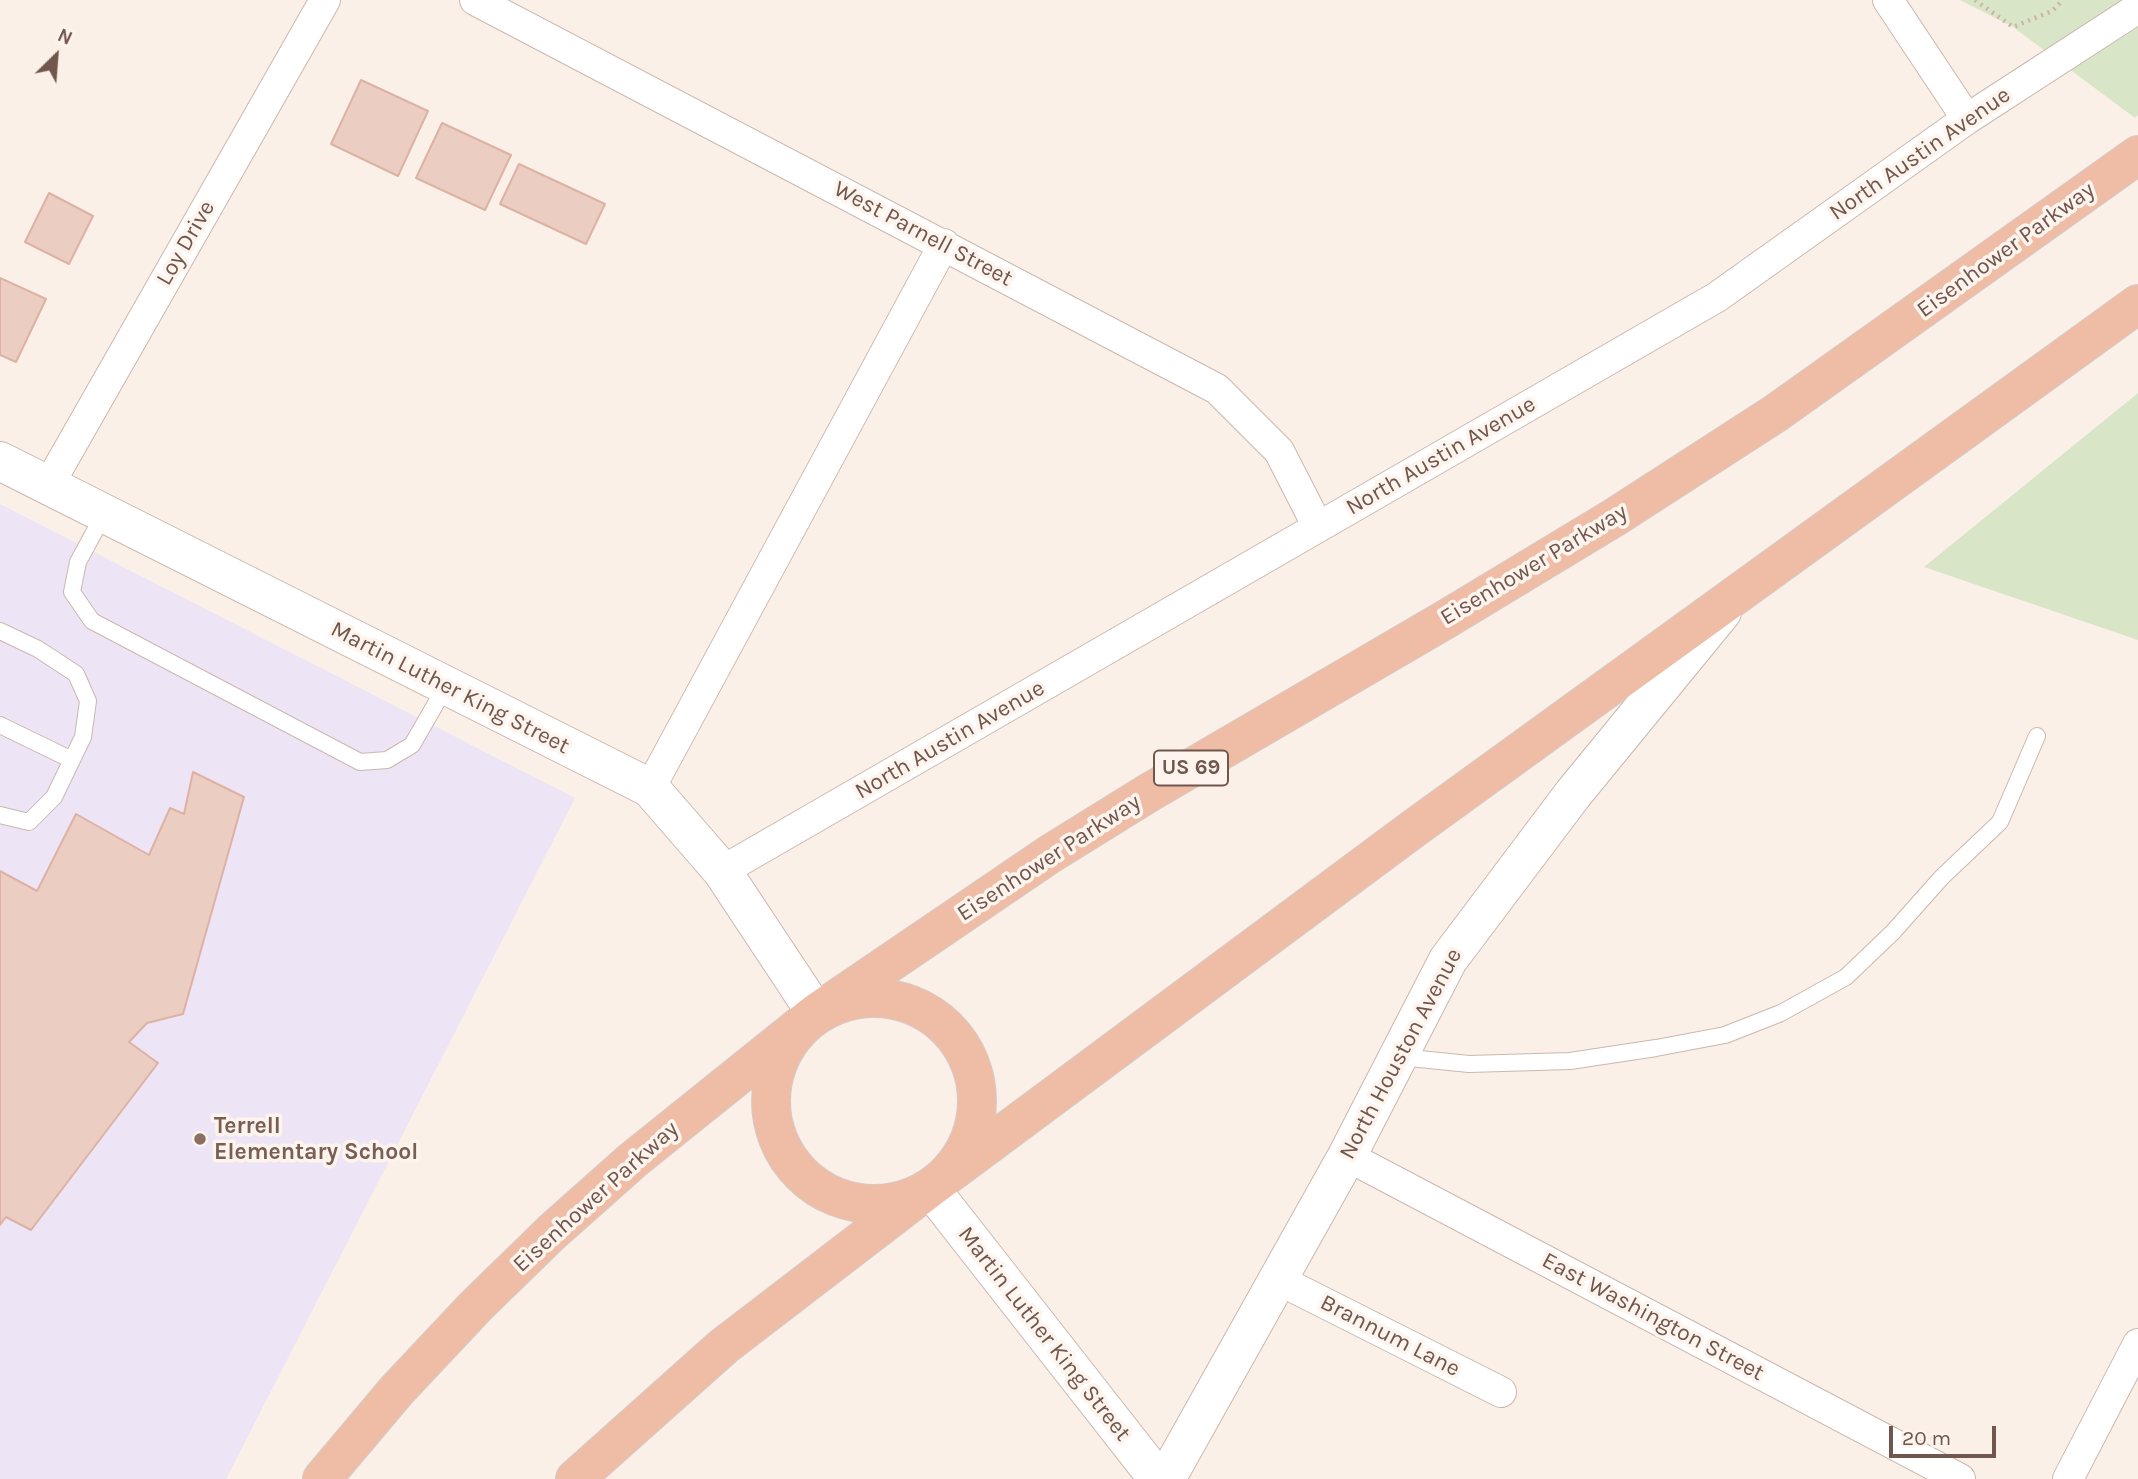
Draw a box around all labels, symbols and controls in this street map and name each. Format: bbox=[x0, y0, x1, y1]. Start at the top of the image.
north arrow bbox=[21, 21, 91, 91]
text: N bbox=[54, 24, 76, 50]
street label: North Austin Avenue bbox=[1824, 81, 2016, 227]
street label: West Parnell Street bbox=[829, 175, 1017, 293]
street label: Eisenhower Parkway bbox=[1912, 176, 2100, 324]
street label: Loy Drive bbox=[151, 196, 221, 290]
street label: North Austin Avenue bbox=[1341, 390, 1541, 522]
street label: Eisenhower Parkway bbox=[1436, 498, 1632, 632]
street label: Martin Luther King Street bbox=[326, 616, 574, 760]
street label: North Austin Avenue bbox=[850, 674, 1050, 806]
road number: US 69 bbox=[1154, 750, 1228, 786]
street label: Eisenhower Parkway bbox=[952, 788, 1146, 928]
street label: North Houston Avenue bbox=[1334, 944, 1468, 1164]
place label: Terrell Elementary School bbox=[214, 1112, 418, 1166]
street label: Eisenhower Parkway bbox=[508, 1115, 684, 1279]
marker: Terrell Elementary School bbox=[192, 1131, 208, 1147]
street label: Martin Luther King Street bbox=[952, 1221, 1136, 1447]
street label: East Washington Street bbox=[1537, 1247, 1769, 1387]
street label: Brannum Lane bbox=[1316, 1289, 1464, 1383]
scale bar bbox=[1893, 1412, 2000, 1456]
text: 20 m bbox=[1902, 1426, 1951, 1450]

